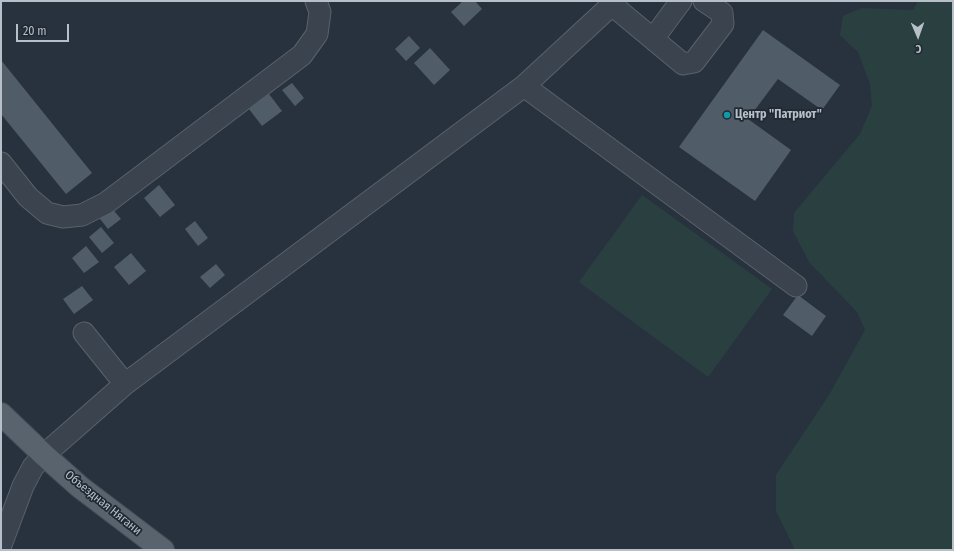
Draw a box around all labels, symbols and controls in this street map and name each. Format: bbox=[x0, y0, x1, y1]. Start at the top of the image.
scale bar bbox=[18, 16, 71, 42]
north arrow bbox=[898, 16, 938, 56]
text: 20 m bbox=[23, 24, 47, 38]
text: С bbox=[915, 42, 922, 55]
place label: Центр "Патриот" bbox=[735, 108, 822, 122]
marker: Центр "Патриот" bbox=[722, 110, 732, 120]
street label: Объездная Нягани bbox=[62, 468, 144, 538]

